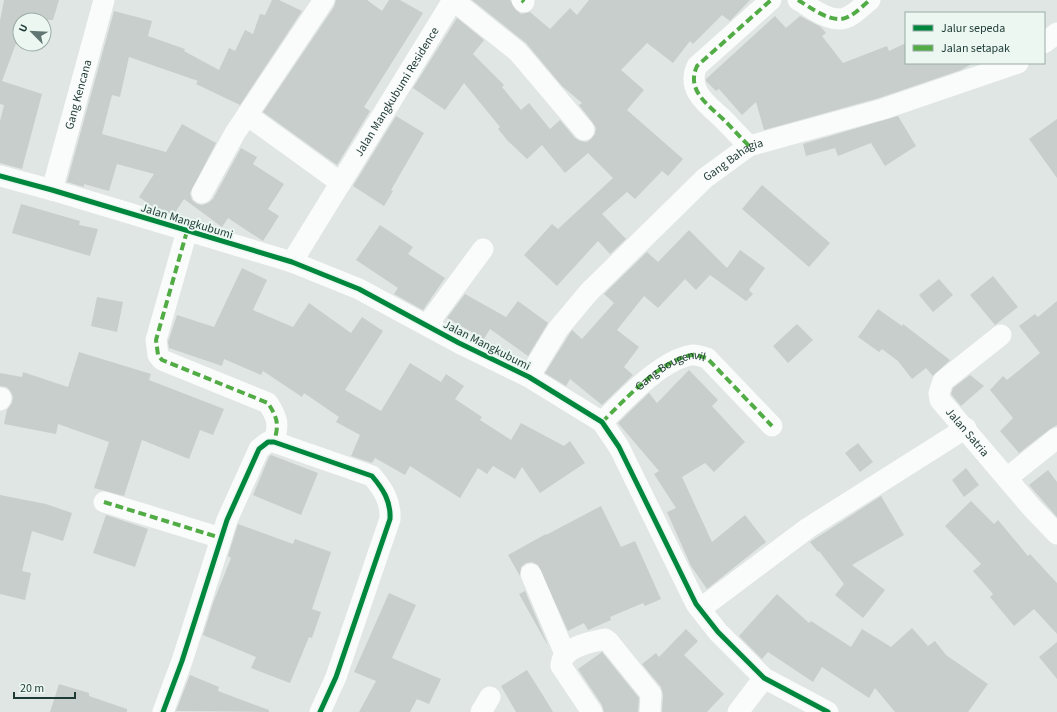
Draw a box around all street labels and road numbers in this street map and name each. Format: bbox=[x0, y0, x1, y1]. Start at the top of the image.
street label: Jalan Mangkubumi Residence bbox=[351, 24, 443, 160]
street label: Gang Kencana bbox=[61, 58, 96, 132]
street label: Gang Bahagia bbox=[700, 134, 765, 186]
street label: Jalan Mangkubumi bbox=[139, 199, 235, 244]
street label: Jalan Mangkubumi bbox=[440, 316, 533, 375]
street label: Gang Bougenvil bbox=[632, 347, 708, 395]
street label: Jalan Satria bbox=[941, 404, 993, 461]

